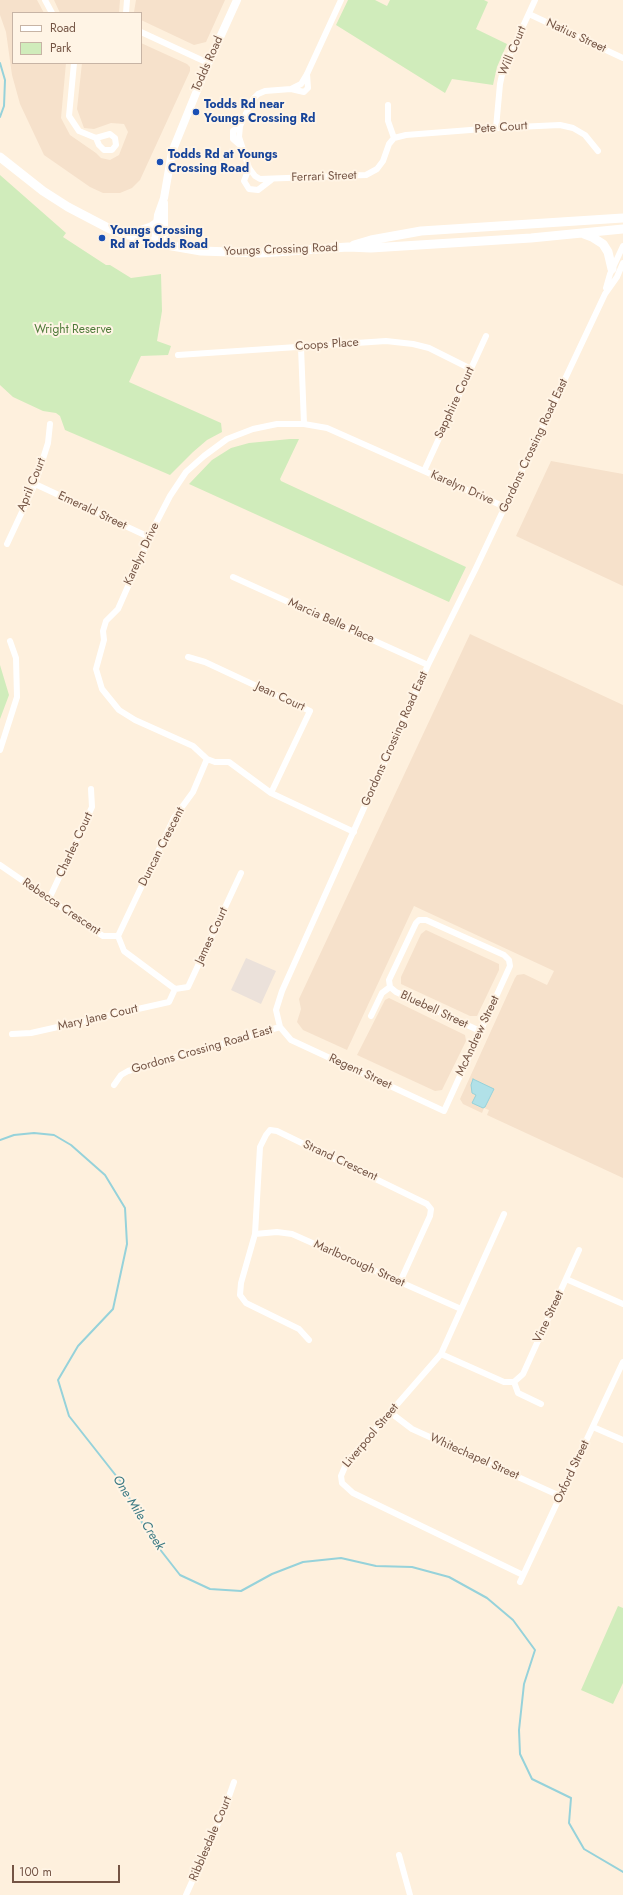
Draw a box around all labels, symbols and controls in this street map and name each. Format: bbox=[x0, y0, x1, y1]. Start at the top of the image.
legend bbox=[12, 12, 142, 64]
street label: Natius Street bbox=[544, 16, 608, 56]
text: Road bbox=[50, 19, 76, 37]
street label: Will Court bbox=[496, 24, 530, 78]
street label: Todds Road bbox=[189, 34, 227, 94]
text: Park bbox=[50, 39, 71, 57]
place label: Todds Rd near Youngs Crossing Rd bbox=[204, 98, 315, 126]
marker: Todds Rd near Youngs Crossing Rd bbox=[191, 107, 201, 117]
street label: Pete Court bbox=[474, 119, 528, 137]
place label: Todds Rd at Youngs Crossing Road bbox=[168, 148, 278, 176]
marker: Todds Rd at Youngs Crossing Road bbox=[155, 157, 165, 167]
street label: Ferrari Street bbox=[291, 169, 357, 185]
place label: Youngs Crossing Rd at Todds Road bbox=[110, 224, 208, 252]
marker: Youngs Crossing Rd at Todds Road bbox=[97, 233, 107, 243]
street label: Youngs Crossing Road bbox=[224, 241, 338, 259]
park label: Wright Reserve bbox=[34, 323, 112, 337]
street label: Coops Place bbox=[295, 336, 359, 354]
street label: Sapphire Court bbox=[432, 365, 478, 441]
street label: Gordons Crossing Road East bbox=[497, 377, 571, 515]
street label: April Court bbox=[15, 456, 49, 514]
street label: Karelyn Drive bbox=[428, 468, 496, 508]
street label: Emerald Street bbox=[55, 489, 129, 533]
street label: Karelyn Drive bbox=[121, 520, 163, 588]
street label: Marcia Belle Place bbox=[286, 596, 376, 646]
street label: Gordons Crossing Road East bbox=[359, 669, 431, 809]
street label: Jean Court bbox=[253, 679, 307, 715]
street label: Duncan Crescent bbox=[136, 805, 188, 889]
street label: Charles Court bbox=[54, 810, 96, 880]
street label: Rebecca Crescent bbox=[19, 876, 103, 938]
street label: James Court bbox=[193, 905, 231, 967]
street label: Bluebell Street bbox=[398, 988, 470, 1032]
street label: McAndrew Street bbox=[453, 994, 503, 1078]
street label: Mary Jane Court bbox=[57, 1002, 139, 1034]
street label: Gordons Crossing Road East bbox=[130, 1023, 274, 1077]
street label: Regent Street bbox=[326, 1051, 394, 1093]
street label: Strand Crescent bbox=[301, 1137, 379, 1185]
street label: Marlborough Street bbox=[311, 1238, 407, 1290]
street label: Vine Street bbox=[531, 1289, 567, 1345]
street label: Liverpool Street bbox=[340, 1401, 402, 1471]
street label: Whitechapel Street bbox=[427, 1431, 521, 1483]
street label: Oxford Street bbox=[551, 1438, 593, 1506]
water label: One Mile Creek bbox=[109, 1473, 167, 1553]
street label: Ribblesdale Court bbox=[187, 1795, 235, 1883]
scale bar bbox=[14, 1857, 122, 1883]
text: 100 m bbox=[19, 1863, 52, 1881]

